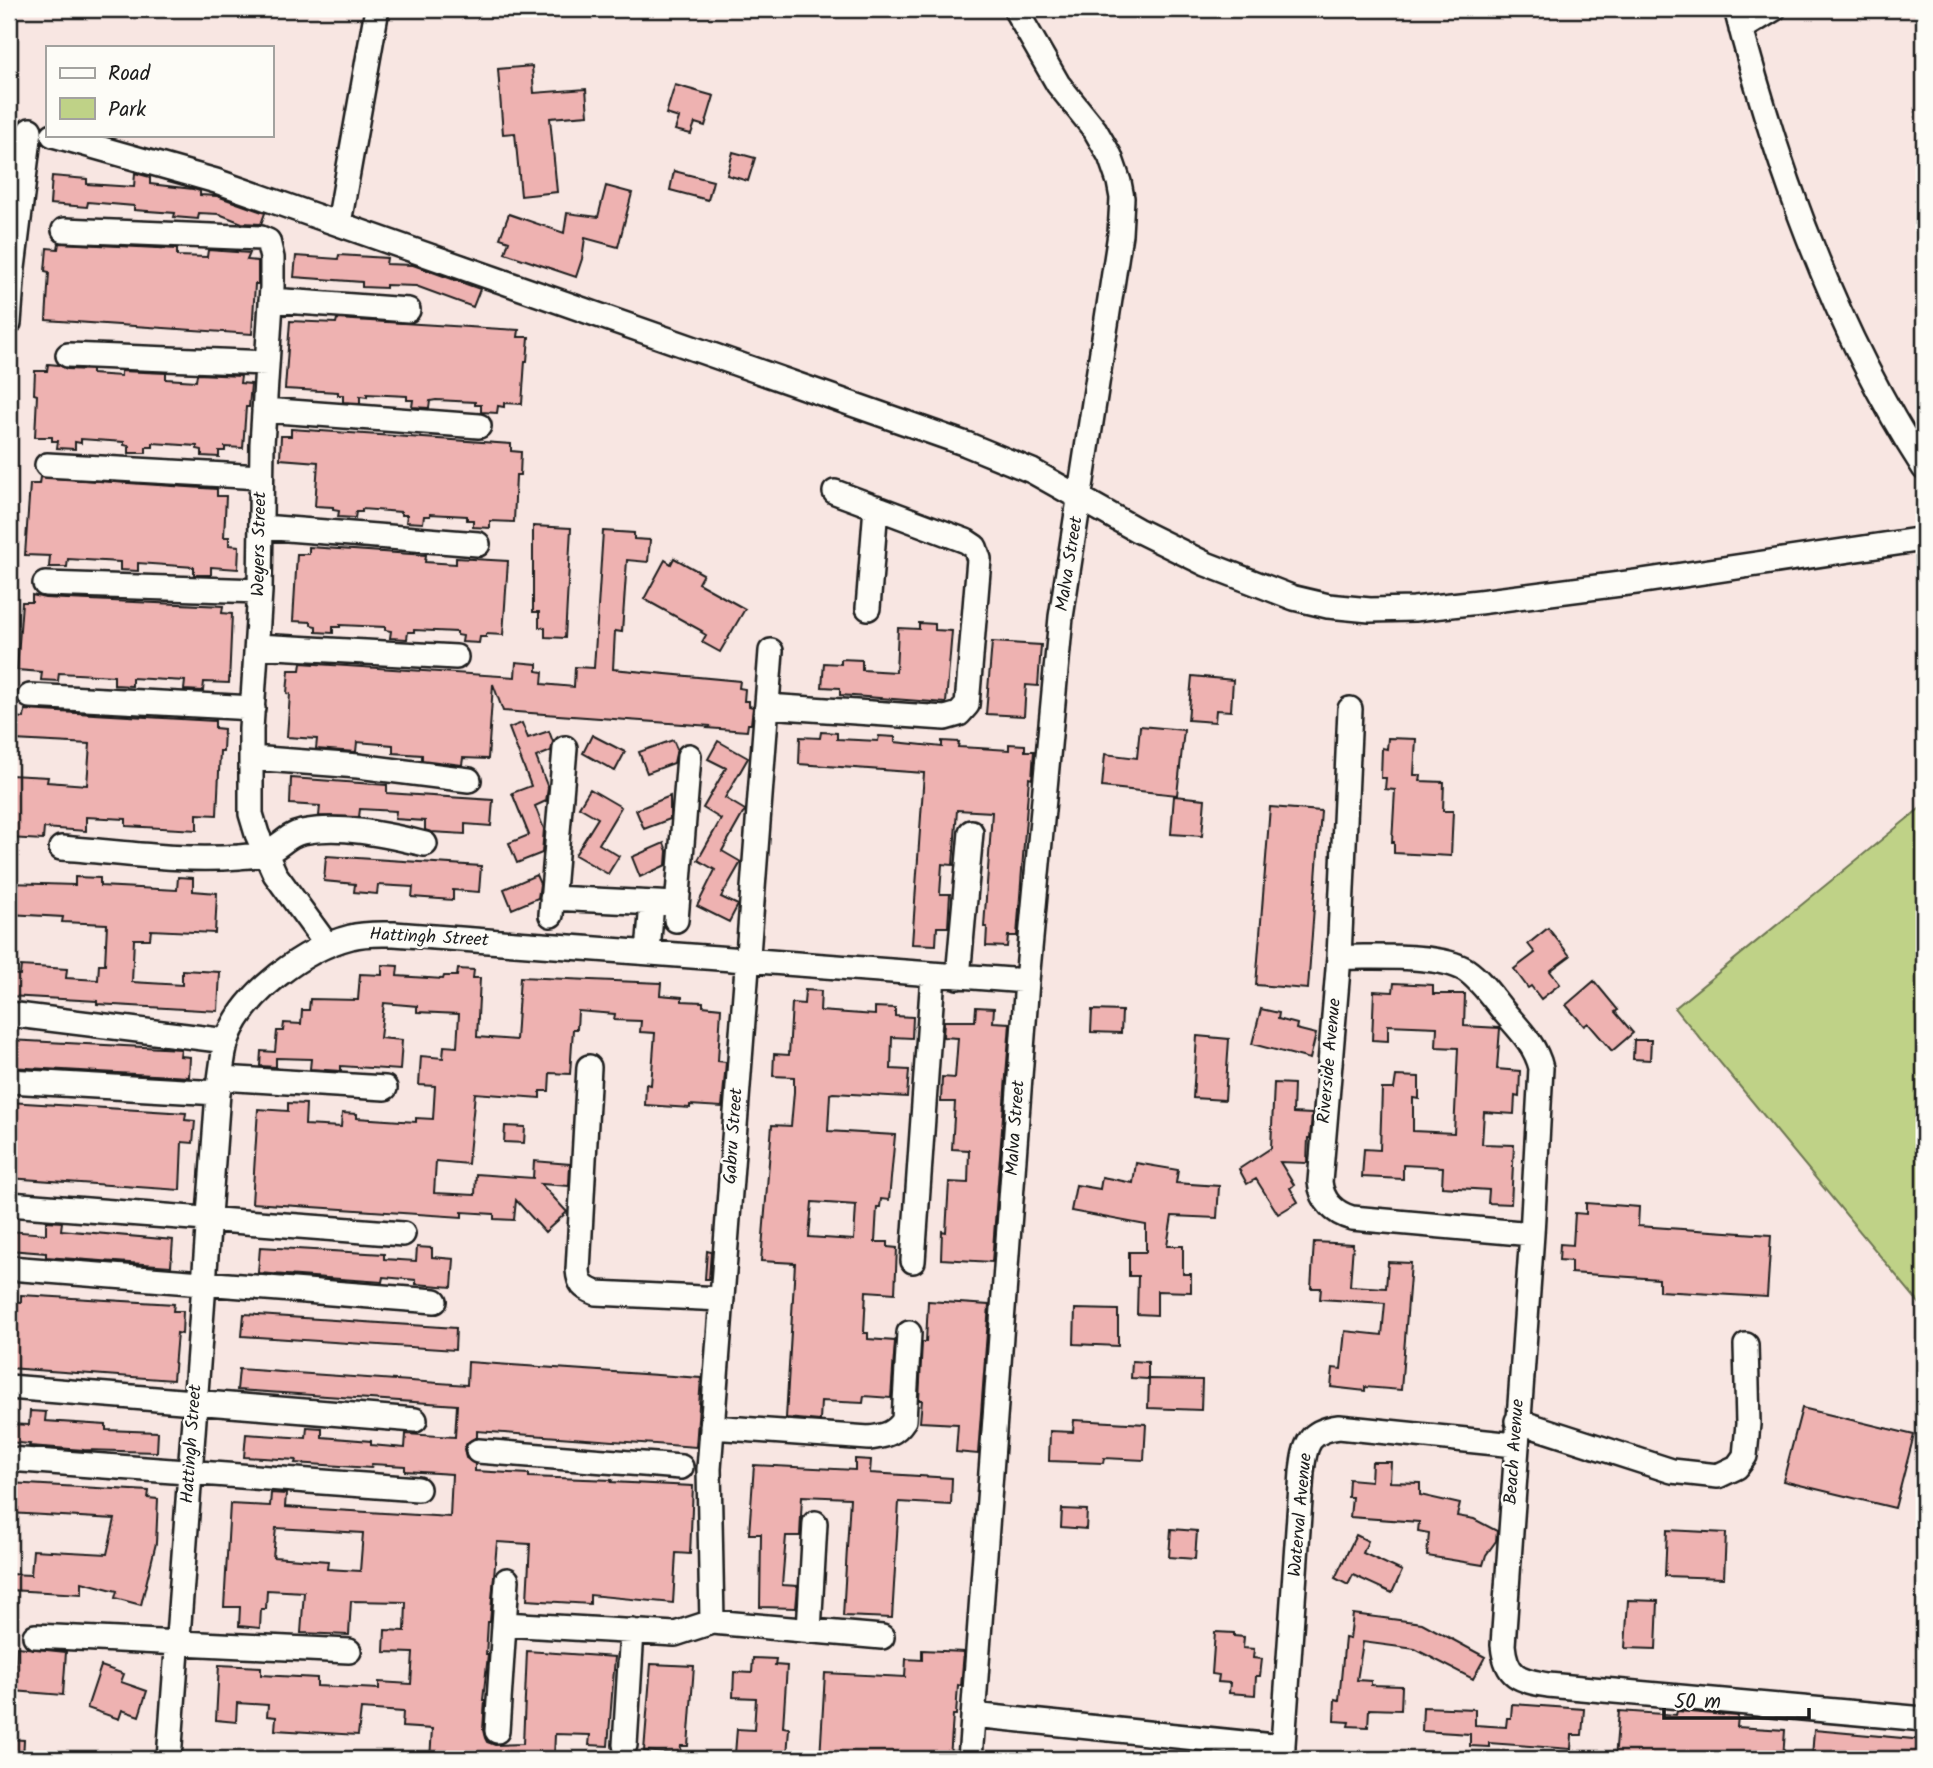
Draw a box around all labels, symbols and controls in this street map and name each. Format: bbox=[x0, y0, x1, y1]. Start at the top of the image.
legend bbox=[46, 46, 273, 136]
text: Road bbox=[108, 58, 151, 91]
text: Park bbox=[108, 94, 146, 127]
street label: Weyers Street bbox=[245, 490, 275, 597]
street label: Malva Street bbox=[1048, 513, 1092, 614]
street label: Hattingh Street bbox=[369, 920, 490, 956]
street label: Riverside Avenue bbox=[1310, 997, 1350, 1125]
street label: Malva Street bbox=[998, 1078, 1034, 1177]
street label: Gabru Street bbox=[716, 1086, 752, 1185]
street label: Hattingh Street bbox=[173, 1382, 211, 1505]
street label: Beach Avenue bbox=[1497, 1398, 1533, 1506]
street label: Waterval Avenue bbox=[1281, 1452, 1321, 1578]
scale bar bbox=[1664, 1677, 1809, 1721]
text: 50 m bbox=[1674, 1686, 1721, 1719]

